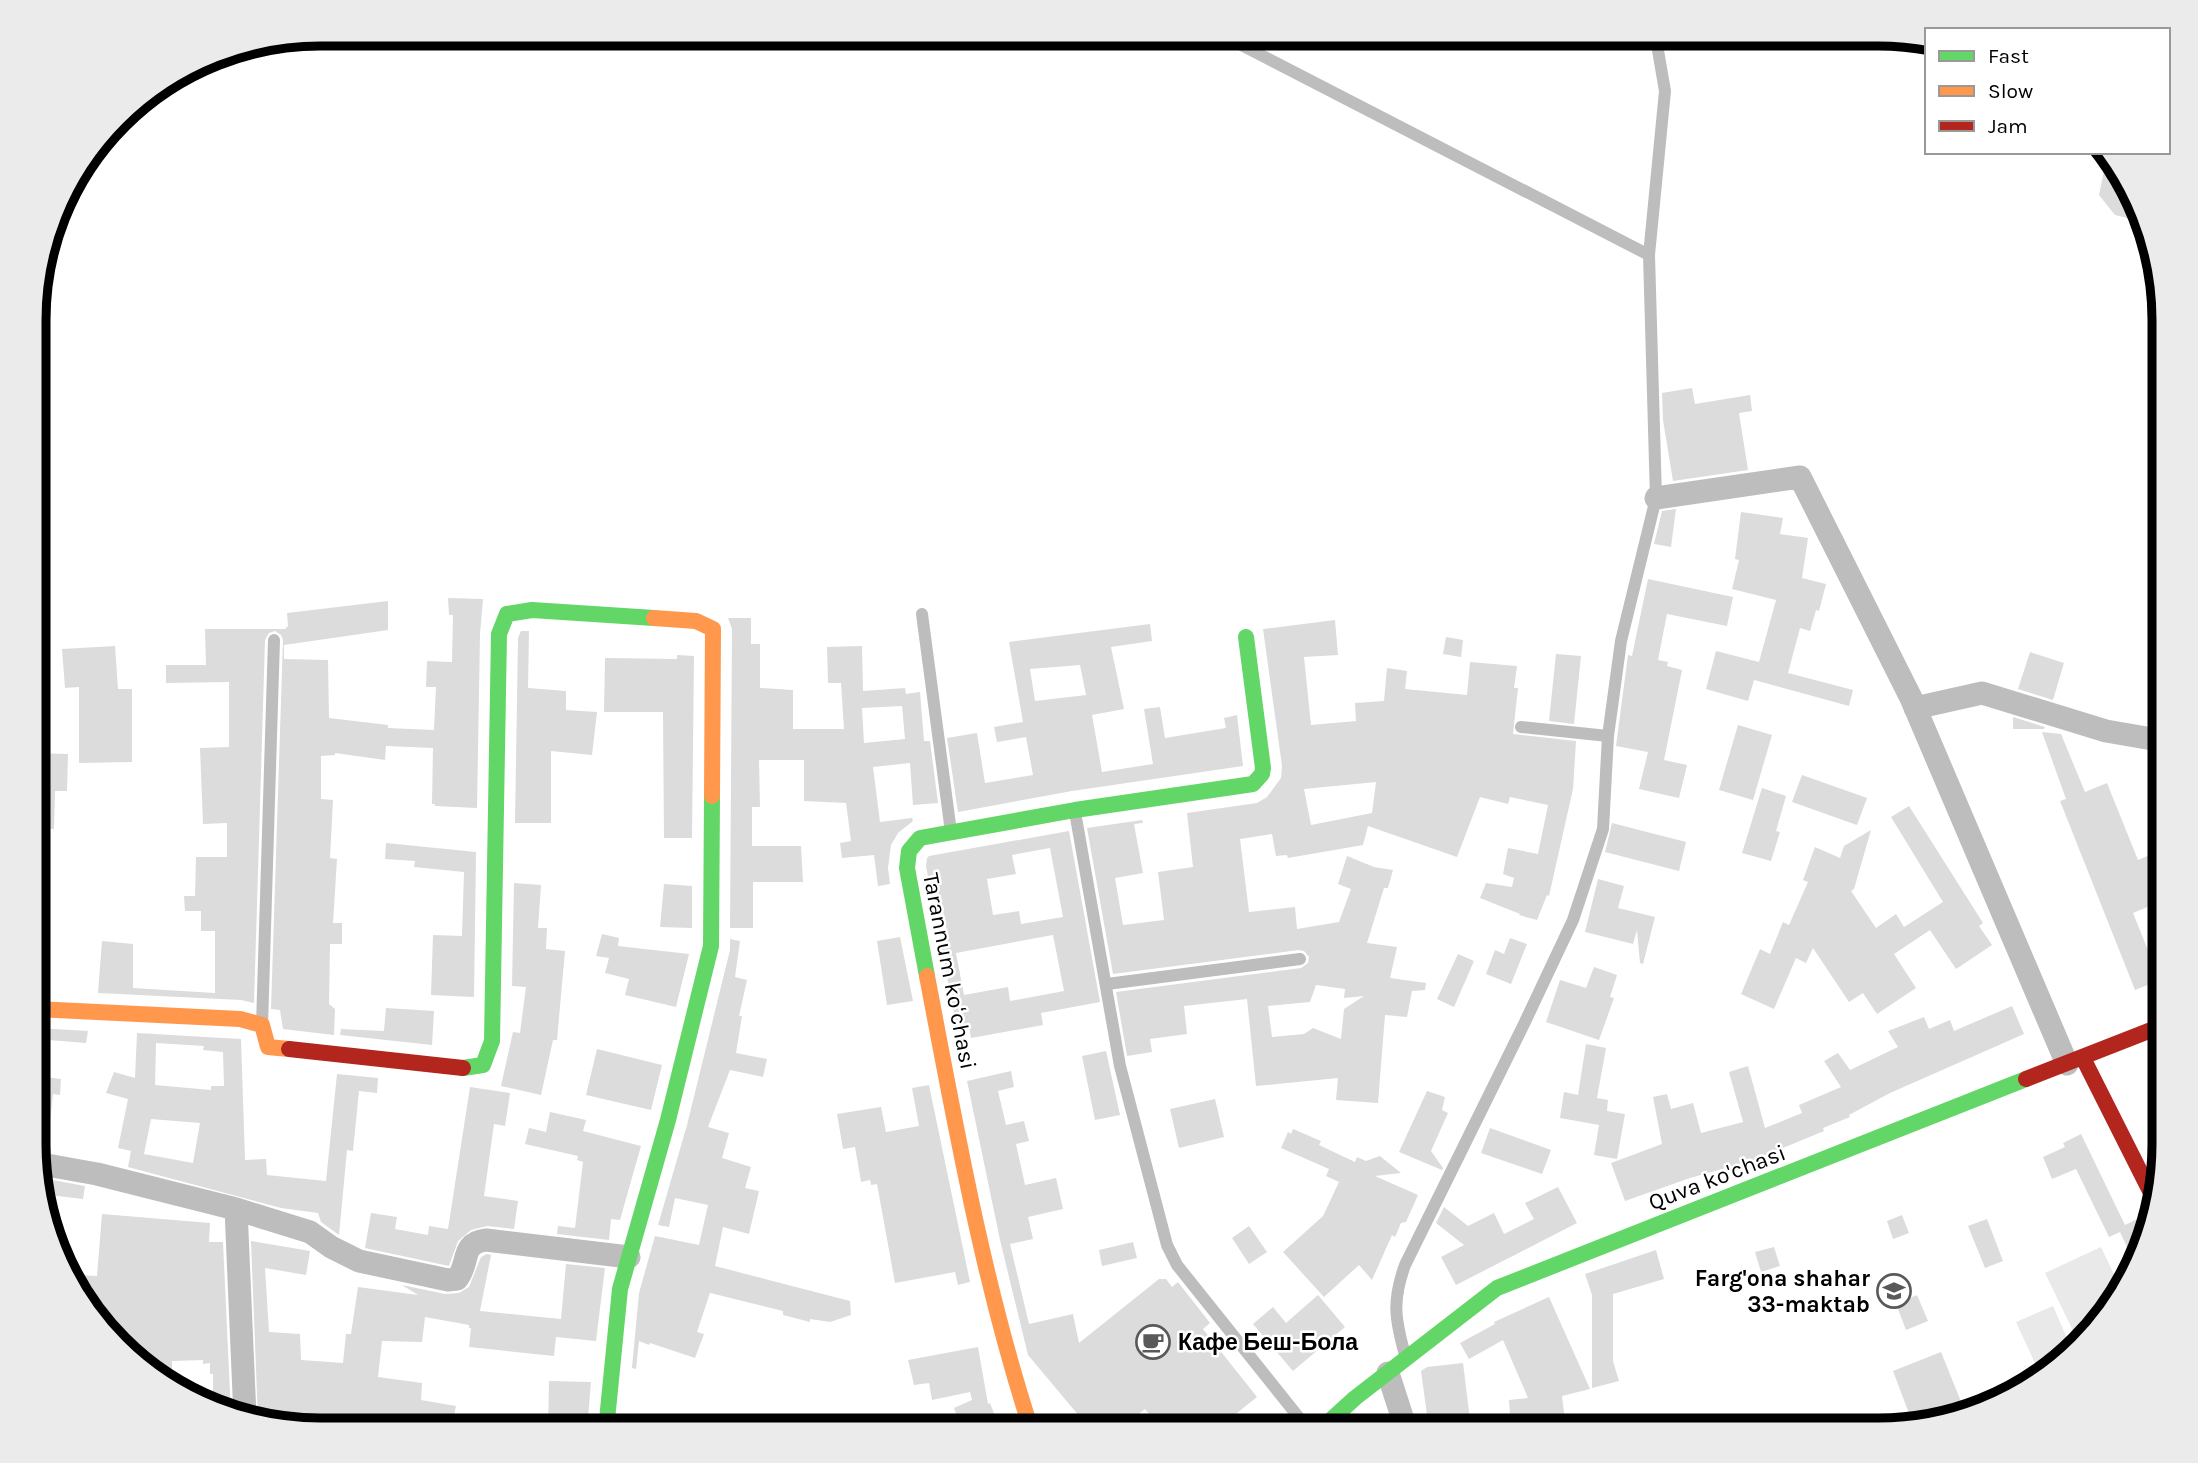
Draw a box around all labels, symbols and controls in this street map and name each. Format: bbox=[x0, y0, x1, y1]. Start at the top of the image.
legend bbox=[1925, 28, 2170, 154]
text: Fast bbox=[1988, 44, 2029, 68]
text: Slow bbox=[1988, 79, 2033, 103]
text: Jam bbox=[1988, 114, 2028, 138]
street label: Tarannum koʻchasi bbox=[917, 870, 982, 1072]
street label: Quva ko'chasi bbox=[1645, 1139, 1790, 1216]
place label: Farg'ona shahar 33-maktab bbox=[1695, 1265, 1870, 1318]
school or university icon: Farg'ona shahar 33-maktab bbox=[1875, 1272, 1913, 1310]
cafe icon: Кафе Беш-Бола bbox=[1134, 1323, 1172, 1361]
place label: Кафе Беш-Бола bbox=[1178, 1329, 1358, 1356]

